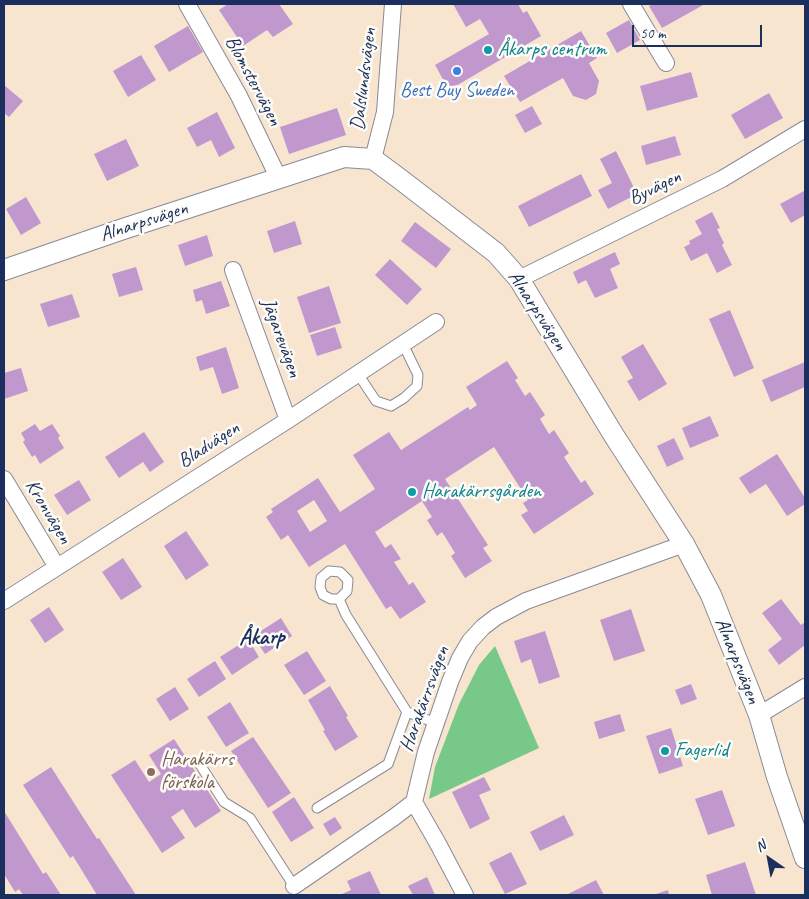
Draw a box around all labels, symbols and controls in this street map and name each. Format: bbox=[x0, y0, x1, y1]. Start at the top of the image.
scale bar bbox=[634, 15, 764, 47]
text: 50 m bbox=[640, 24, 666, 43]
street label: Dalslundsvägen bbox=[346, 26, 382, 132]
street label: Blomstervägen bbox=[219, 32, 287, 130]
place label: Åkarps centrum bbox=[498, 38, 607, 62]
marker: Åkarps centrum bbox=[482, 44, 494, 56]
marker: Best Buy Sweden bbox=[451, 65, 463, 77]
place label: Best Buy Sweden bbox=[400, 79, 514, 103]
street label: Byvägen bbox=[625, 165, 685, 211]
street label: Alnarpsvägen bbox=[97, 197, 191, 247]
street label: Alnarpsvägen bbox=[502, 266, 572, 356]
street label: Jägarevägen bbox=[256, 295, 306, 381]
street label: Bladvägen bbox=[174, 416, 244, 474]
street label: Kronvägen bbox=[19, 475, 77, 549]
place label: Harakärrsgården bbox=[422, 480, 541, 504]
marker: Harakärrsgården bbox=[406, 486, 418, 498]
street label: Alnarpsvägen bbox=[709, 614, 765, 708]
district label: Åkarp bbox=[239, 625, 285, 651]
street label: Harakärrsvägen bbox=[395, 643, 455, 755]
place label: Fagerlid bbox=[675, 739, 728, 763]
marker: Fagerlid bbox=[659, 745, 671, 757]
place label: Harakärrs förskola bbox=[161, 748, 233, 795]
marker: Harakärrs förskola bbox=[145, 766, 157, 778]
north arrow bbox=[744, 834, 794, 884]
text: N bbox=[752, 837, 769, 855]

